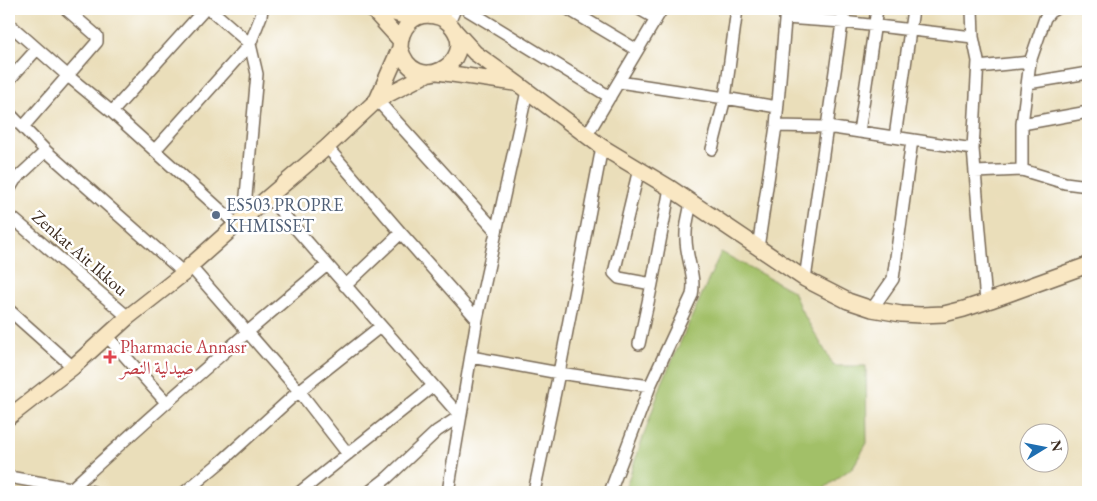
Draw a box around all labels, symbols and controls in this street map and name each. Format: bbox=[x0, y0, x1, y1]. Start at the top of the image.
place label: ES503 PROPRE KHMISSET bbox=[226, 193, 343, 237]
street label: Zenkat Ait Ikkou bbox=[28, 205, 133, 301]
marker: ES503 PROPRE KHMISSET bbox=[210, 209, 222, 221]
place label: Pharmacie Annasr صيدلية النصر bbox=[118, 335, 246, 380]
marker: Pharmacie Annasr صيدلية النصر bbox=[104, 351, 116, 363]
north arrow bbox=[1020, 424, 1070, 474]
text: N bbox=[1047, 439, 1067, 454]

